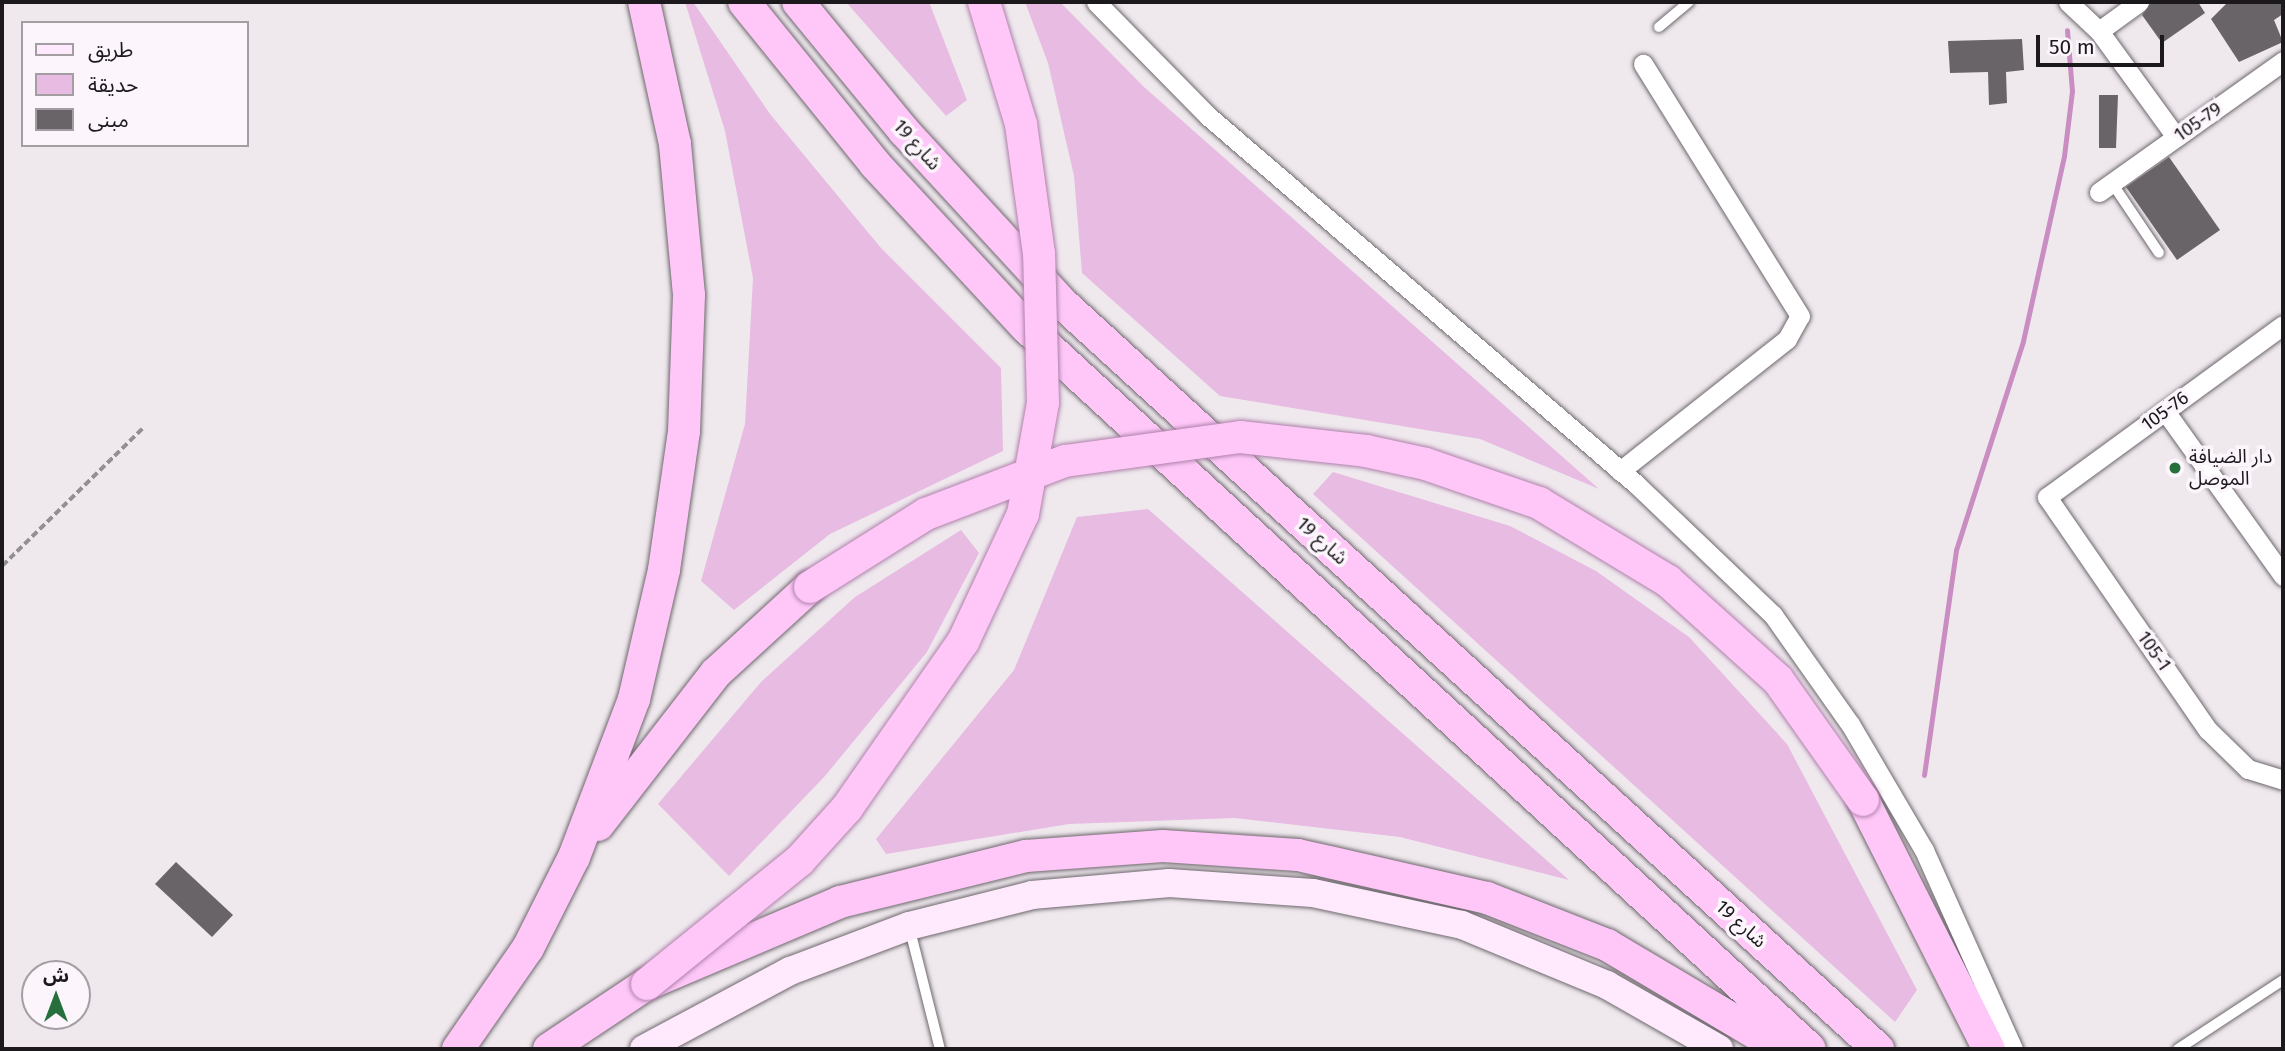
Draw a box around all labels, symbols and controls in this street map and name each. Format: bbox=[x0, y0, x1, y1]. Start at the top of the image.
legend bbox=[21, 21, 248, 147]
scale bar bbox=[2040, 21, 2168, 65]
text: 50 m bbox=[2049, 34, 2095, 60]
text: طريق bbox=[88, 37, 133, 63]
text: حديقة bbox=[88, 72, 138, 98]
street label: 105-79 bbox=[2170, 97, 2226, 147]
text: مبنى bbox=[88, 107, 129, 133]
street label: شارع 19 bbox=[888, 115, 946, 175]
street label: 105-76 bbox=[2137, 386, 2193, 436]
place label: دار الضيافة الموصل bbox=[2189, 446, 2272, 490]
marker: دار الضيافة الموصل bbox=[2167, 460, 2183, 476]
street label: شارع 19 bbox=[1292, 512, 1352, 570]
street label: 105-1 bbox=[2132, 627, 2176, 675]
street label: شارع 19 bbox=[1711, 895, 1771, 953]
north arrow bbox=[21, 960, 91, 1030]
text: ش bbox=[43, 964, 69, 987]

